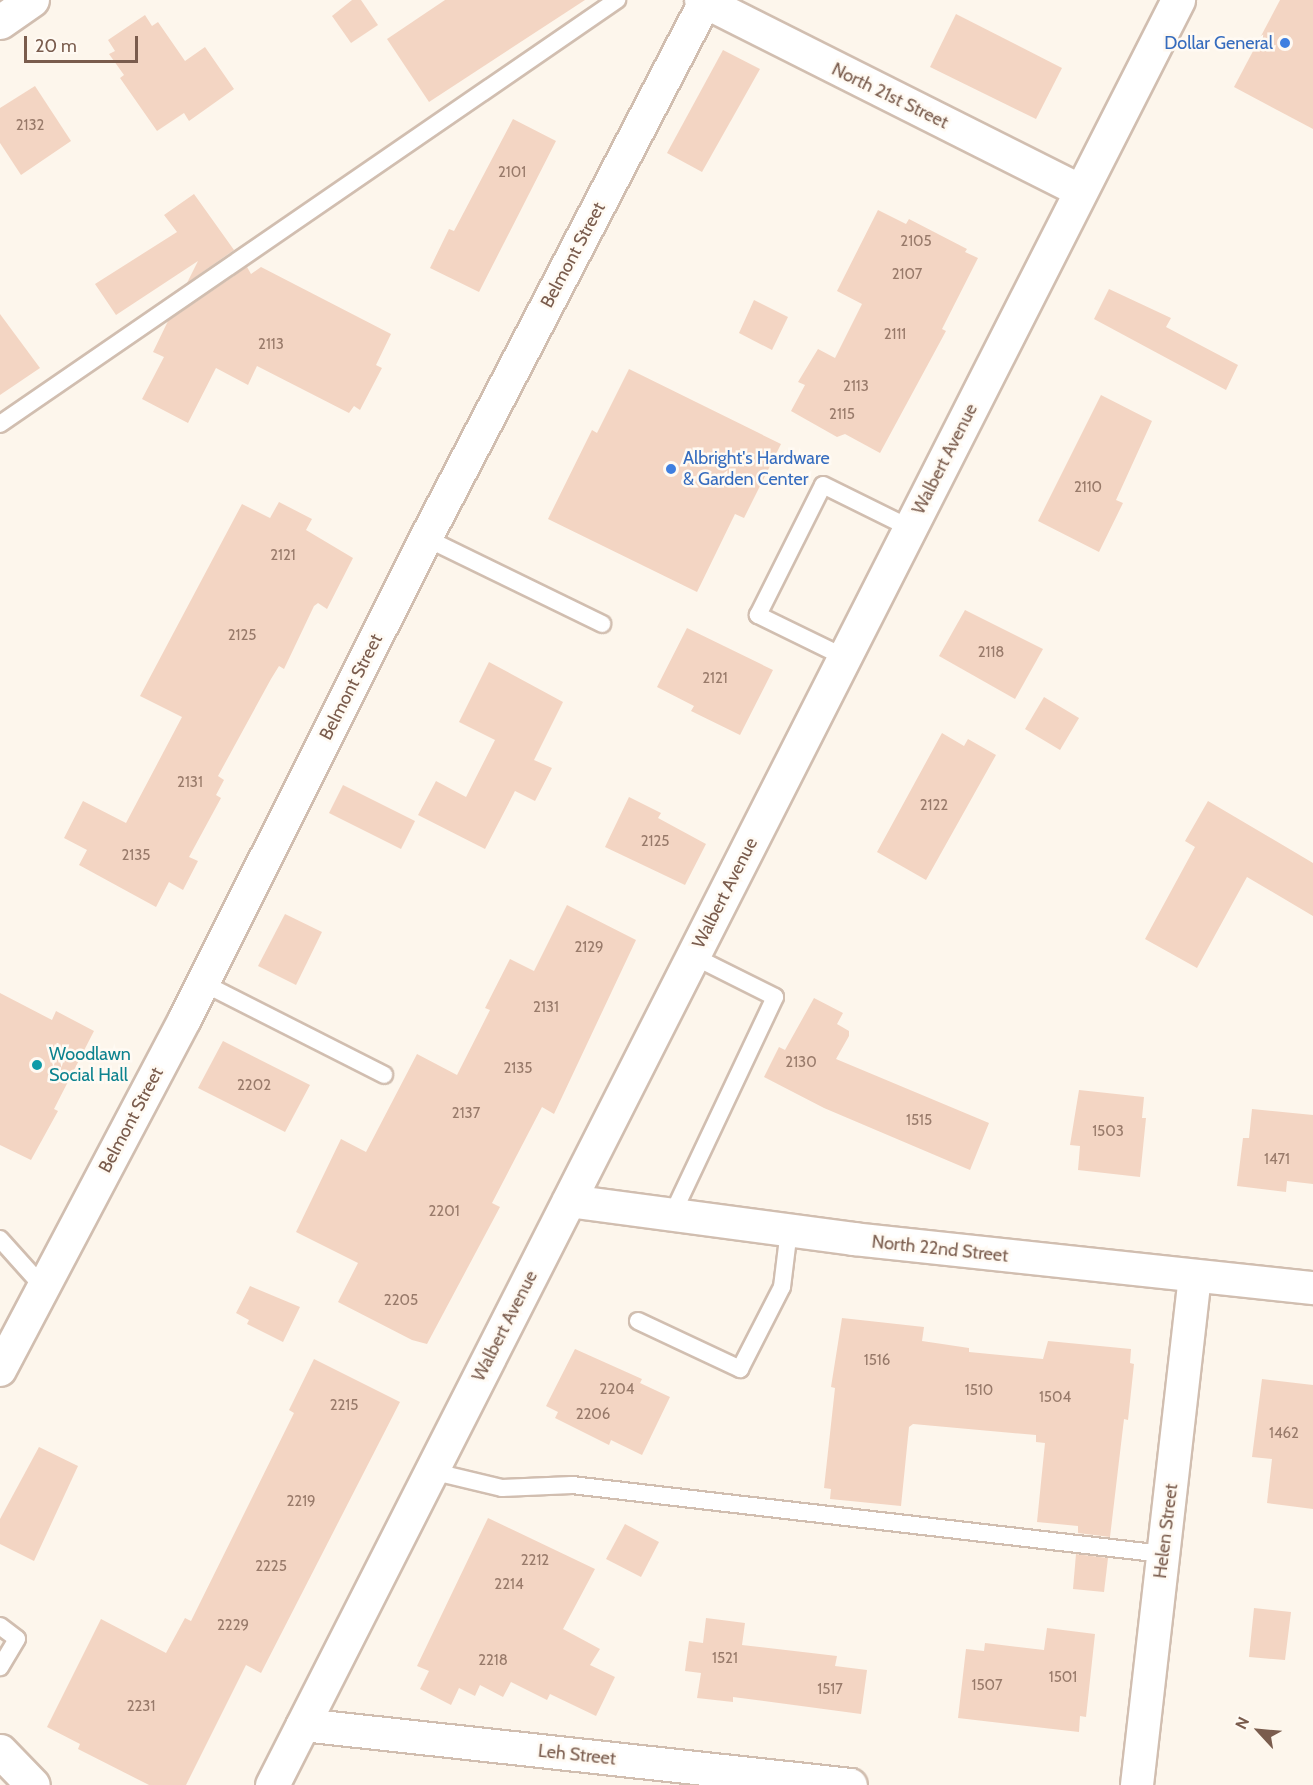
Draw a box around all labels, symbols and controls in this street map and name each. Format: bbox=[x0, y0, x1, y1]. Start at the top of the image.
scale bar bbox=[27, 24, 141, 62]
place label: Dollar General bbox=[1164, 32, 1273, 54]
text: 20 m bbox=[35, 35, 77, 57]
marker: Dollar General bbox=[1278, 36, 1292, 50]
street label: North 21st Street bbox=[828, 58, 952, 134]
house number: 2132 bbox=[16, 117, 44, 135]
house number: 2101 bbox=[498, 164, 526, 182]
street label: Belmont Street bbox=[536, 199, 610, 311]
house number: 2105 bbox=[900, 233, 932, 251]
house number: 2107 bbox=[892, 266, 922, 284]
house number: 2111 bbox=[884, 326, 906, 344]
house number: 2113 bbox=[258, 336, 284, 354]
house number: 2113 bbox=[843, 378, 869, 396]
street label: Walbert Avenue bbox=[908, 400, 982, 518]
house number: 2115 bbox=[829, 406, 855, 424]
place label: Albright's Hardware & Garden Center bbox=[683, 448, 830, 490]
marker: Albright's Hardware & Garden Center bbox=[664, 462, 678, 476]
house number: 2110 bbox=[1074, 479, 1102, 497]
house number: 2121 bbox=[270, 547, 296, 565]
house number: 2125 bbox=[228, 627, 256, 645]
street label: Belmont Street bbox=[315, 630, 387, 744]
house number: 2118 bbox=[978, 644, 1004, 662]
house number: 2121 bbox=[702, 670, 728, 688]
house number: 2131 bbox=[177, 774, 203, 792]
house number: 2122 bbox=[920, 797, 948, 815]
house number: 2125 bbox=[641, 833, 669, 851]
street label: Walbert Avenue bbox=[688, 834, 762, 952]
house number: 2135 bbox=[122, 847, 150, 865]
house number: 2129 bbox=[574, 939, 604, 957]
house number: 2131 bbox=[533, 999, 559, 1017]
place label: Woodlawn Social Hall bbox=[49, 1044, 131, 1086]
house number: 2130 bbox=[785, 1054, 817, 1072]
marker: Woodlawn Social Hall bbox=[30, 1058, 44, 1072]
house number: 2135 bbox=[504, 1060, 532, 1078]
street label: Belmont Street bbox=[94, 1064, 168, 1176]
house number: 2202 bbox=[237, 1077, 271, 1095]
house number: 2137 bbox=[452, 1105, 480, 1123]
house number: 1515 bbox=[906, 1112, 932, 1130]
house number: 1503 bbox=[1092, 1123, 1124, 1141]
house number: 1471 bbox=[1264, 1151, 1290, 1169]
house number: 2201 bbox=[428, 1203, 460, 1221]
street label: North 22nd Street bbox=[871, 1231, 1009, 1267]
street label: Walbert Avenue bbox=[468, 1267, 542, 1385]
house number: 2205 bbox=[384, 1292, 418, 1310]
house number: 1516 bbox=[864, 1352, 890, 1370]
house number: 2204 bbox=[600, 1381, 634, 1399]
house number: 1510 bbox=[965, 1382, 993, 1400]
house number: 1504 bbox=[1039, 1389, 1071, 1407]
house number: 2215 bbox=[330, 1397, 358, 1415]
house number: 2206 bbox=[576, 1406, 610, 1424]
house number: 1462 bbox=[1269, 1425, 1299, 1443]
street label: Helen Street bbox=[1149, 1482, 1183, 1580]
house number: 2219 bbox=[286, 1493, 316, 1511]
house number: 2212 bbox=[521, 1552, 549, 1570]
house number: 2225 bbox=[255, 1558, 287, 1576]
house number: 2214 bbox=[494, 1576, 524, 1594]
house number: 2229 bbox=[217, 1617, 249, 1635]
house number: 1521 bbox=[712, 1650, 738, 1668]
house number: 2218 bbox=[478, 1652, 508, 1670]
house number: 1501 bbox=[1049, 1669, 1077, 1687]
house number: 1507 bbox=[972, 1677, 1002, 1695]
house number: 1517 bbox=[817, 1681, 843, 1699]
house number: 2231 bbox=[127, 1698, 155, 1716]
north arrow bbox=[1229, 1701, 1289, 1761]
text: N bbox=[1231, 1714, 1253, 1732]
street label: Leh Street bbox=[537, 1740, 617, 1770]

